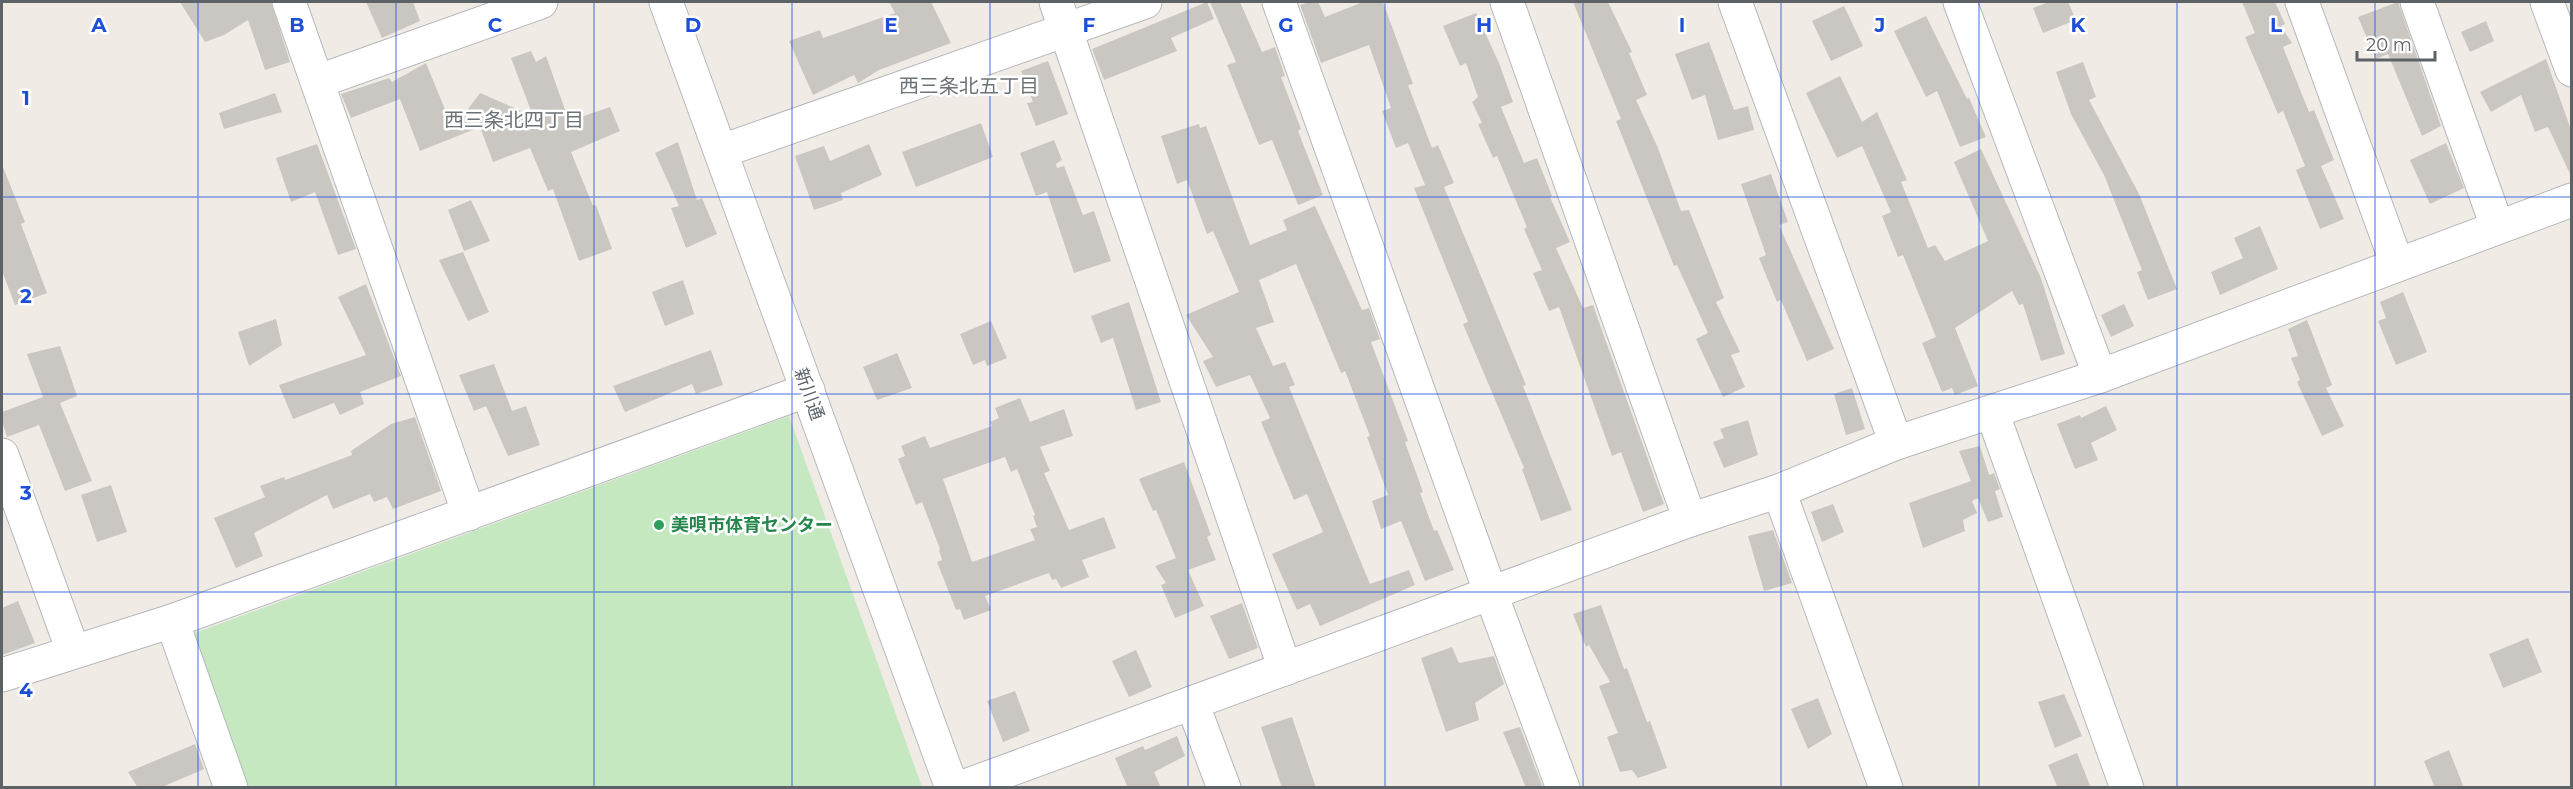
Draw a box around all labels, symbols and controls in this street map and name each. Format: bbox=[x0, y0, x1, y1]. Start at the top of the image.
text: A bbox=[90, 13, 107, 37]
text: B bbox=[289, 13, 305, 37]
text: C bbox=[488, 13, 503, 37]
text: D bbox=[685, 13, 701, 37]
text: E bbox=[884, 13, 898, 37]
text: F bbox=[1083, 13, 1096, 37]
text: G bbox=[1278, 13, 1294, 37]
text: H bbox=[1476, 13, 1492, 37]
text: I bbox=[1679, 13, 1685, 37]
text: J bbox=[1874, 13, 1885, 37]
text: K bbox=[2071, 13, 2087, 37]
text: L bbox=[2270, 13, 2282, 37]
scale bar bbox=[2357, 24, 2435, 62]
text: 20 m bbox=[2366, 34, 2412, 56]
district label: 西三条北五丁目 bbox=[899, 74, 1039, 98]
text: 1 bbox=[22, 86, 30, 110]
district label: 西三条北四丁目 bbox=[444, 108, 584, 132]
text: 2 bbox=[20, 284, 32, 308]
street label: 新川通 bbox=[789, 365, 829, 423]
text: 3 bbox=[19, 481, 32, 505]
place label: 美唄市体育センター bbox=[671, 514, 833, 536]
marker: 美唄市体育センター bbox=[652, 518, 666, 532]
text: 4 bbox=[19, 678, 33, 702]

